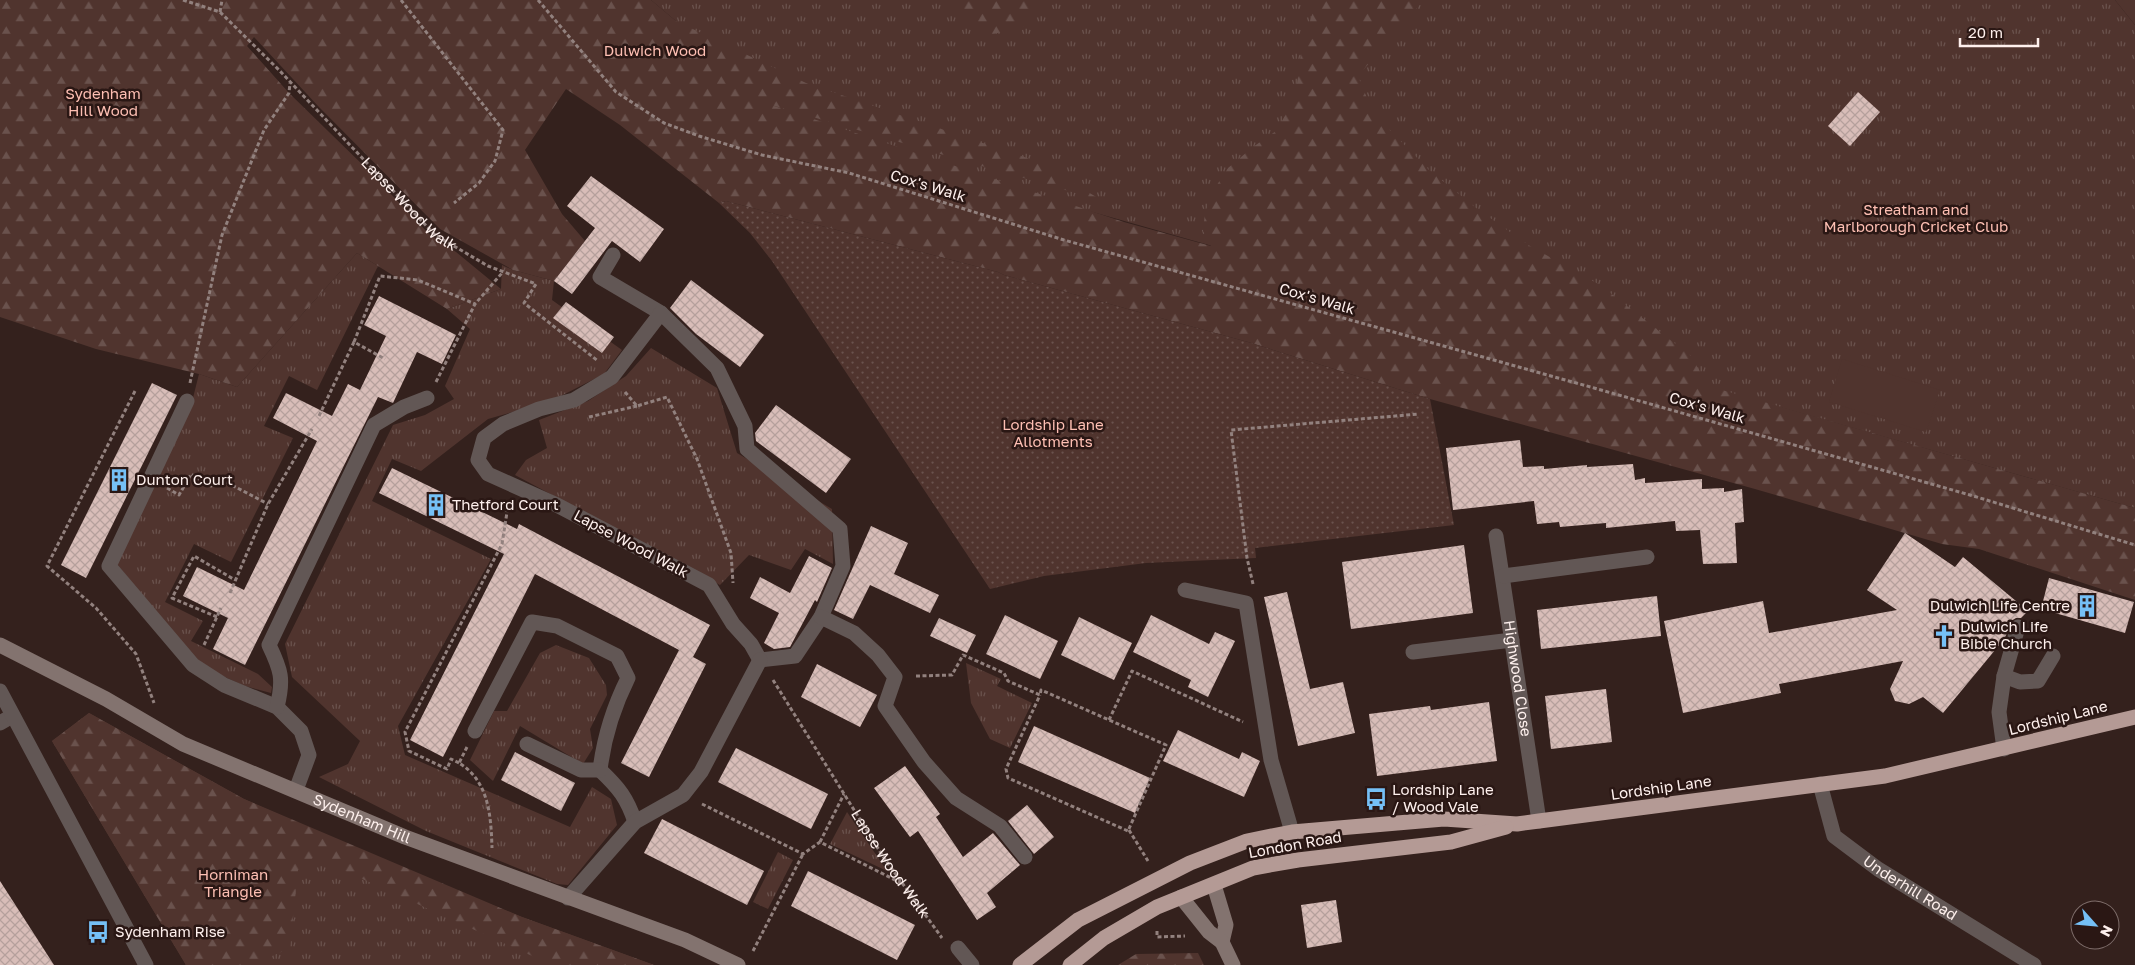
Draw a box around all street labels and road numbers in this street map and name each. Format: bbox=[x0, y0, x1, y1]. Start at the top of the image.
street label: Lapse Wood Walk bbox=[358, 153, 461, 254]
street label: Cox's Walk bbox=[888, 165, 969, 205]
street label: Cox's Walk bbox=[1277, 279, 1358, 318]
street label: Cox's Walk bbox=[1667, 388, 1748, 427]
street label: Lapse Wood Walk bbox=[571, 505, 692, 581]
street label: Highwood Close bbox=[1501, 619, 1536, 738]
street label: Lordship Lane bbox=[2006, 696, 2110, 738]
street label: Lordship Lane bbox=[1609, 771, 1713, 803]
street label: Sydenham Hill bbox=[310, 789, 414, 846]
street label: Lapse Wood Walk bbox=[848, 806, 935, 921]
street label: London Road bbox=[1247, 827, 1343, 861]
street label: Underhill Road bbox=[1860, 851, 1961, 923]

